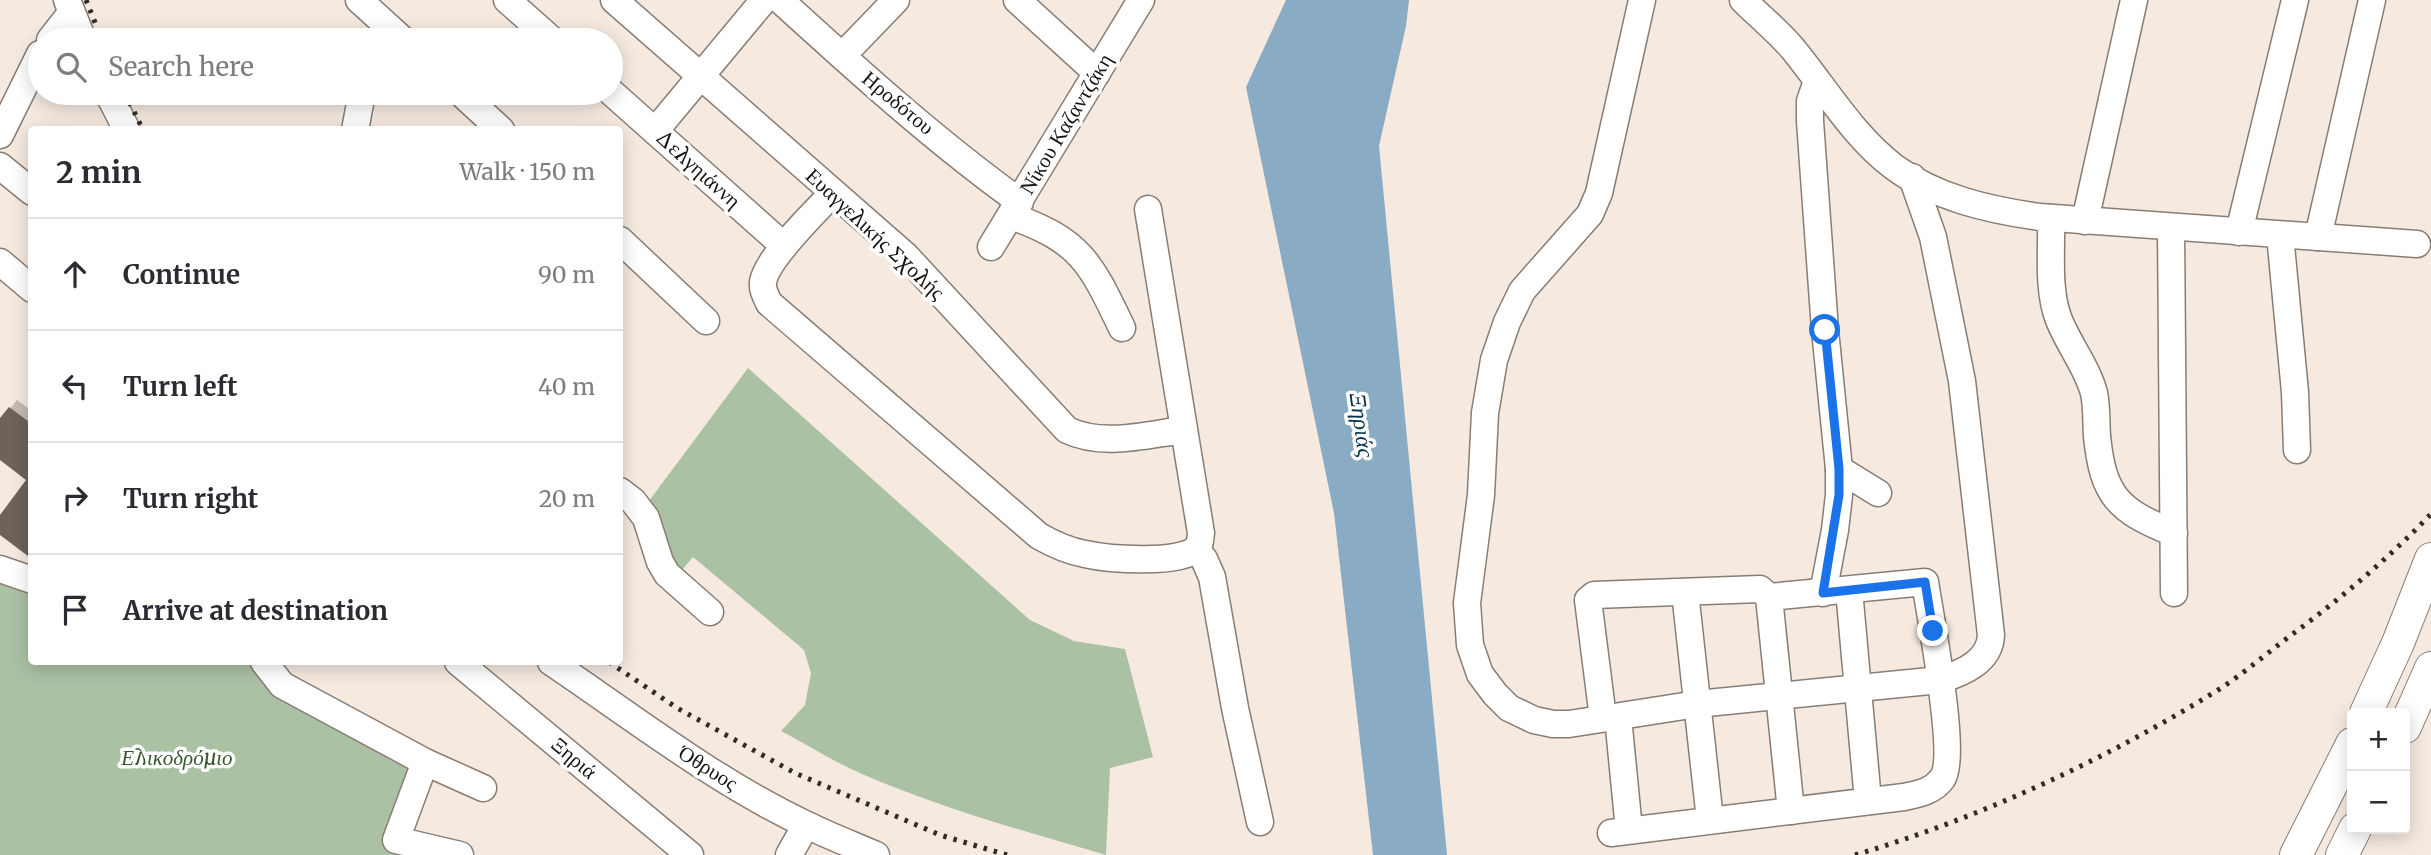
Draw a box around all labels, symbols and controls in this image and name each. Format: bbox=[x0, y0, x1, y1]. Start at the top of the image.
search box bbox=[28, 28, 623, 105]
icon: search bbox=[52, 48, 90, 86]
street label: Νίκου Καζαντζάκη bbox=[1013, 48, 1118, 199]
text: Search here bbox=[108, 50, 254, 83]
street label: Ηροδότου bbox=[857, 65, 940, 141]
street label: Δελγηιάννη bbox=[650, 123, 747, 214]
text: 2 min bbox=[56, 153, 141, 191]
text: Walk · 150 m bbox=[459, 157, 595, 186]
street label: Ευαγγελικής Σχολής bbox=[800, 162, 951, 306]
icon: ahead bbox=[56, 255, 94, 293]
text: Continue bbox=[123, 258, 240, 291]
text: 90 m bbox=[538, 260, 595, 289]
route start bbox=[1809, 314, 1840, 345]
icon: left bbox=[56, 367, 94, 405]
text: Turn left bbox=[123, 370, 237, 403]
text: 40 m bbox=[538, 372, 595, 401]
water label: Ξηριάς bbox=[1344, 391, 1381, 460]
icon: right bbox=[56, 479, 94, 517]
text: Turn right bbox=[123, 482, 258, 515]
text: 20 m bbox=[539, 484, 595, 513]
icon: arrive bbox=[56, 591, 94, 629]
text: Arrive at destination bbox=[123, 594, 388, 627]
route end bbox=[1917, 615, 1948, 646]
map controls bbox=[2347, 708, 2410, 834]
button: + bbox=[2347, 708, 2410, 771]
street label: Ξηριά bbox=[546, 731, 603, 785]
street label: Όθρυος bbox=[673, 738, 744, 797]
park label: Ελικοδρόμιο bbox=[120, 744, 233, 771]
button: − bbox=[2347, 771, 2410, 834]

